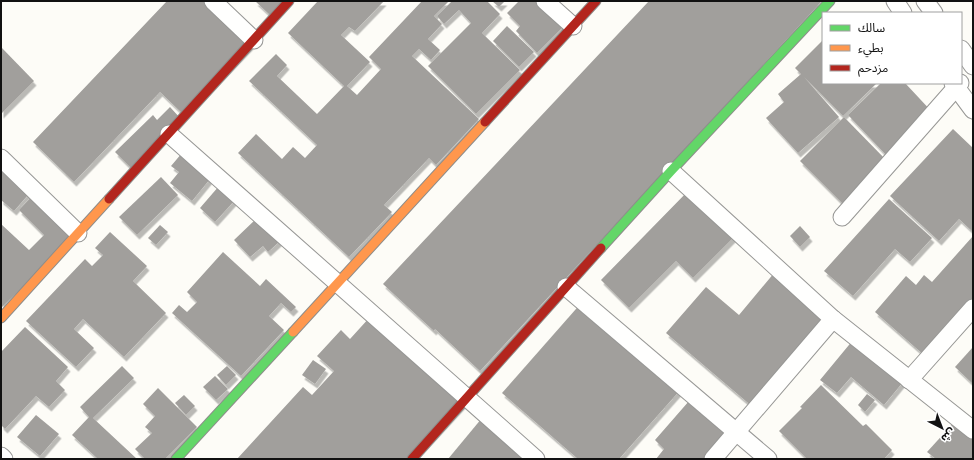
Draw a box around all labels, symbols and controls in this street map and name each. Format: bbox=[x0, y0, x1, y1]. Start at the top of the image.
legend bbox=[822, 12, 962, 84]
text: سالك bbox=[858, 16, 885, 41]
text: بطيء bbox=[858, 36, 884, 61]
text: مزدحم bbox=[858, 56, 888, 81]
north arrow bbox=[922, 408, 962, 448]
text: ش bbox=[935, 421, 962, 449]

